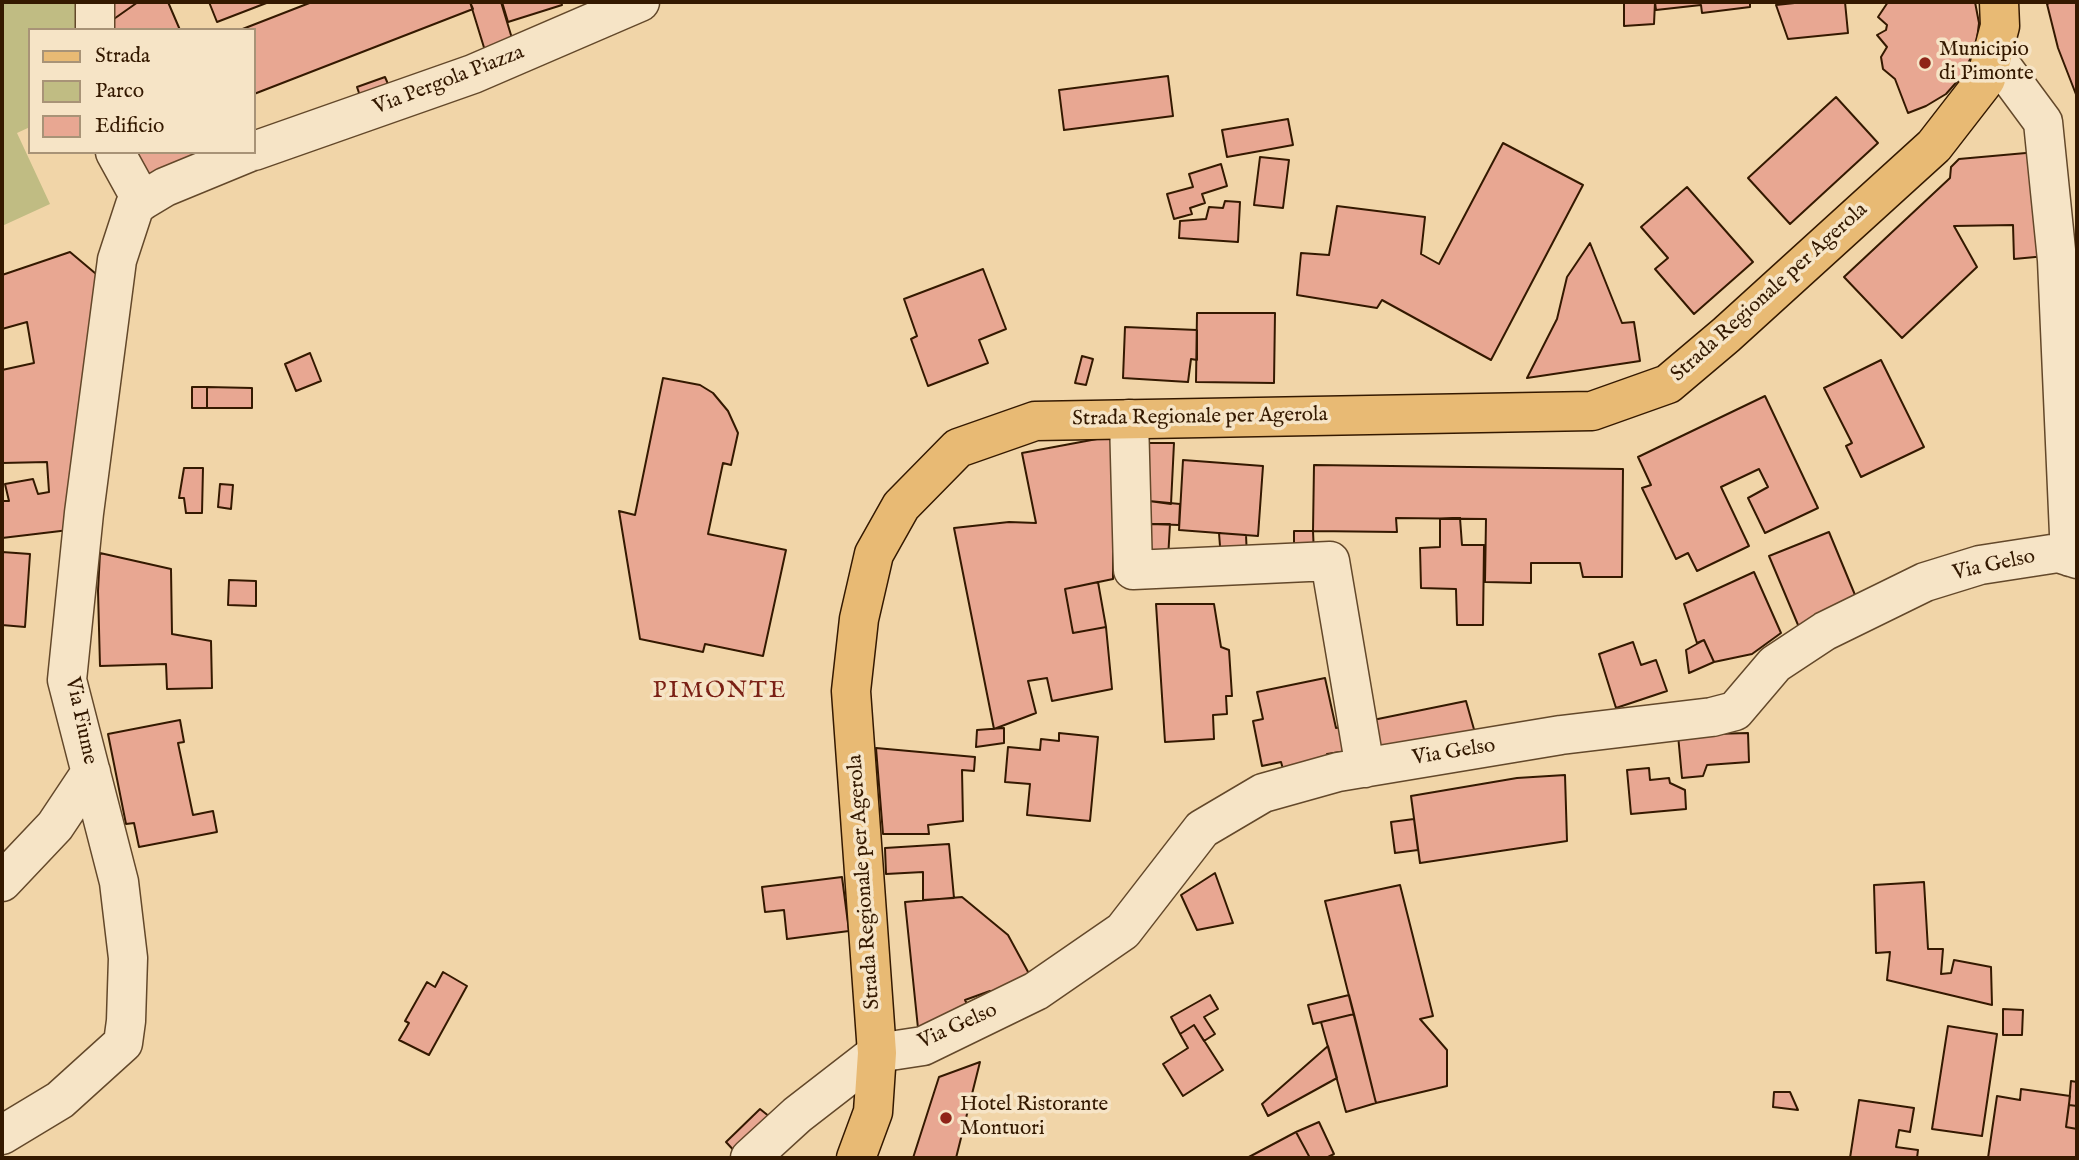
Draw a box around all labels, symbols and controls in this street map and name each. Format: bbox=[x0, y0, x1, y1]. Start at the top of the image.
legend bbox=[28, 28, 256, 154]
place label: Municipio di Pimonte bbox=[1939, 38, 2034, 88]
street label: Via Pergola Piazza bbox=[370, 41, 528, 121]
text: Strada bbox=[95, 43, 150, 70]
marker: Municipio di Pimonte bbox=[1917, 55, 1933, 71]
text: Parco bbox=[95, 78, 144, 105]
text: Edificio bbox=[95, 113, 164, 140]
street label: Strada Regionale per Agerola bbox=[1667, 198, 1873, 388]
street label: Strada Regionale per Agerola bbox=[1072, 403, 1328, 433]
street label: Via Gelso bbox=[1950, 545, 2038, 587]
street label: Via Fiume bbox=[58, 675, 102, 767]
district label: PIMONTE bbox=[653, 678, 787, 706]
street label: Via Gelso bbox=[1411, 734, 1497, 772]
street label: Strada Regionale per Agerola bbox=[844, 754, 886, 1010]
street label: Via Gelso bbox=[915, 998, 1001, 1056]
place label: Hotel Ristorante Montuori bbox=[960, 1093, 1108, 1143]
marker: Hotel Ristorante Montuori bbox=[938, 1110, 954, 1126]

